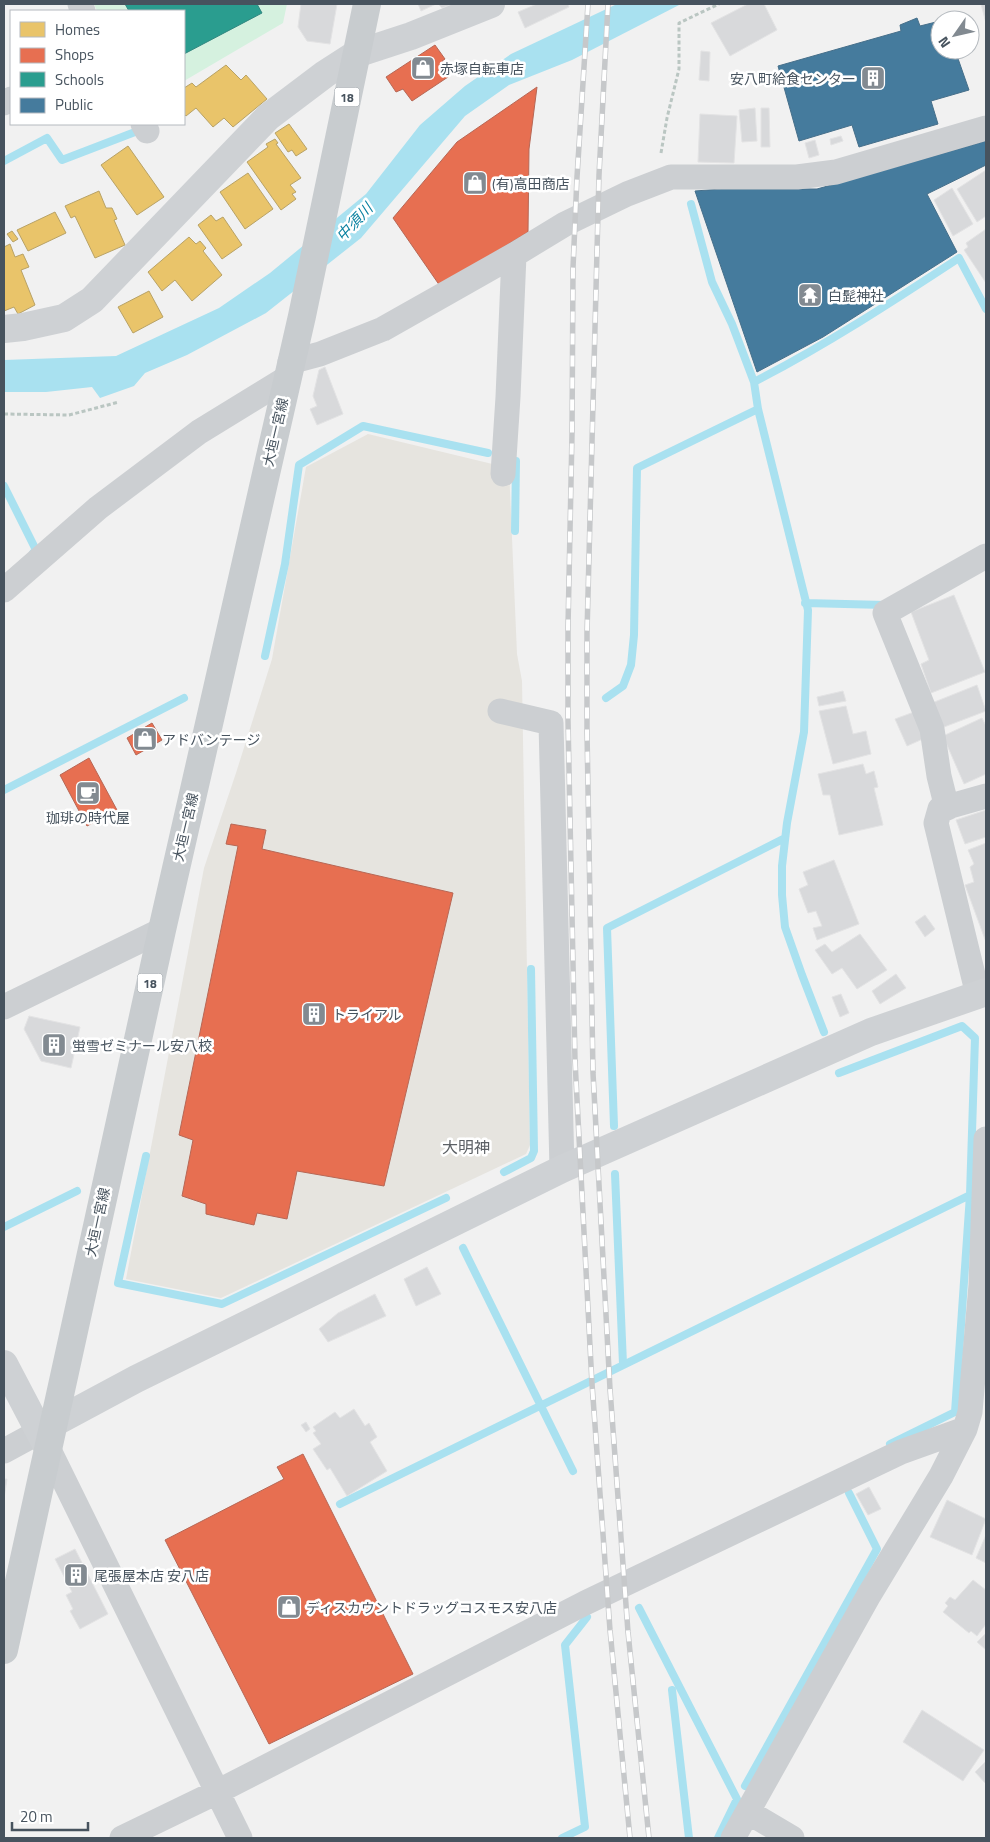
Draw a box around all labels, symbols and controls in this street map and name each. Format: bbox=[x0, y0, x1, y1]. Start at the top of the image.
legend bbox=[10, 10, 185, 125]
north arrow bbox=[930, 10, 980, 60]
text: Homes bbox=[55, 18, 100, 41]
text: N bbox=[932, 33, 955, 52]
text: Shops bbox=[55, 43, 94, 66]
shop icon: 赤塚自転車店 bbox=[410, 55, 436, 81]
place label: 赤塚自転車店 bbox=[440, 58, 524, 79]
building icon: 安八町給食センター bbox=[860, 65, 886, 91]
text: Schools bbox=[55, 68, 104, 91]
place label: 安八町給食センター bbox=[730, 68, 856, 89]
road number: 18 bbox=[334, 88, 360, 106]
text: Public bbox=[55, 93, 93, 116]
shop icon: (有)高田商店 bbox=[462, 170, 488, 196]
place label: (有)高田商店 bbox=[492, 173, 569, 194]
water label: 中須川 bbox=[330, 196, 379, 246]
temple icon: 白髭神社 bbox=[797, 282, 823, 308]
place label: 白髭神社 bbox=[828, 285, 884, 306]
street label: 大垣一宮線 bbox=[257, 396, 293, 468]
shop icon: アドバンテージ bbox=[132, 726, 158, 752]
place label: アドバンテージ bbox=[162, 729, 260, 750]
cafe icon: 珈琲の時代屋 bbox=[75, 780, 101, 806]
street label: 大垣一宮線 bbox=[167, 791, 203, 863]
place label: 珈琲の時代屋 bbox=[46, 807, 130, 828]
road number: 18 bbox=[138, 974, 162, 992]
building icon: トライアル bbox=[301, 1001, 327, 1027]
place label: トライアル bbox=[332, 1004, 402, 1025]
building icon: 蛍雪ゼミナール安八校 bbox=[41, 1032, 67, 1058]
place label: 蛍雪ゼミナール安八校 bbox=[72, 1035, 212, 1056]
district label: 大明神 bbox=[442, 1135, 490, 1159]
street label: 大垣一宮線 bbox=[79, 1186, 115, 1258]
building icon: 尾張屋本店 安八店 bbox=[63, 1562, 89, 1588]
place label: 尾張屋本店 安八店 bbox=[94, 1565, 209, 1586]
shop icon: ディスカウントドラッグコスモス安八店 bbox=[276, 1594, 302, 1620]
place label: ディスカウントドラッグコスモス安八店 bbox=[306, 1597, 557, 1618]
scale bar bbox=[12, 1800, 89, 1832]
text: 20 m bbox=[20, 1805, 53, 1828]

